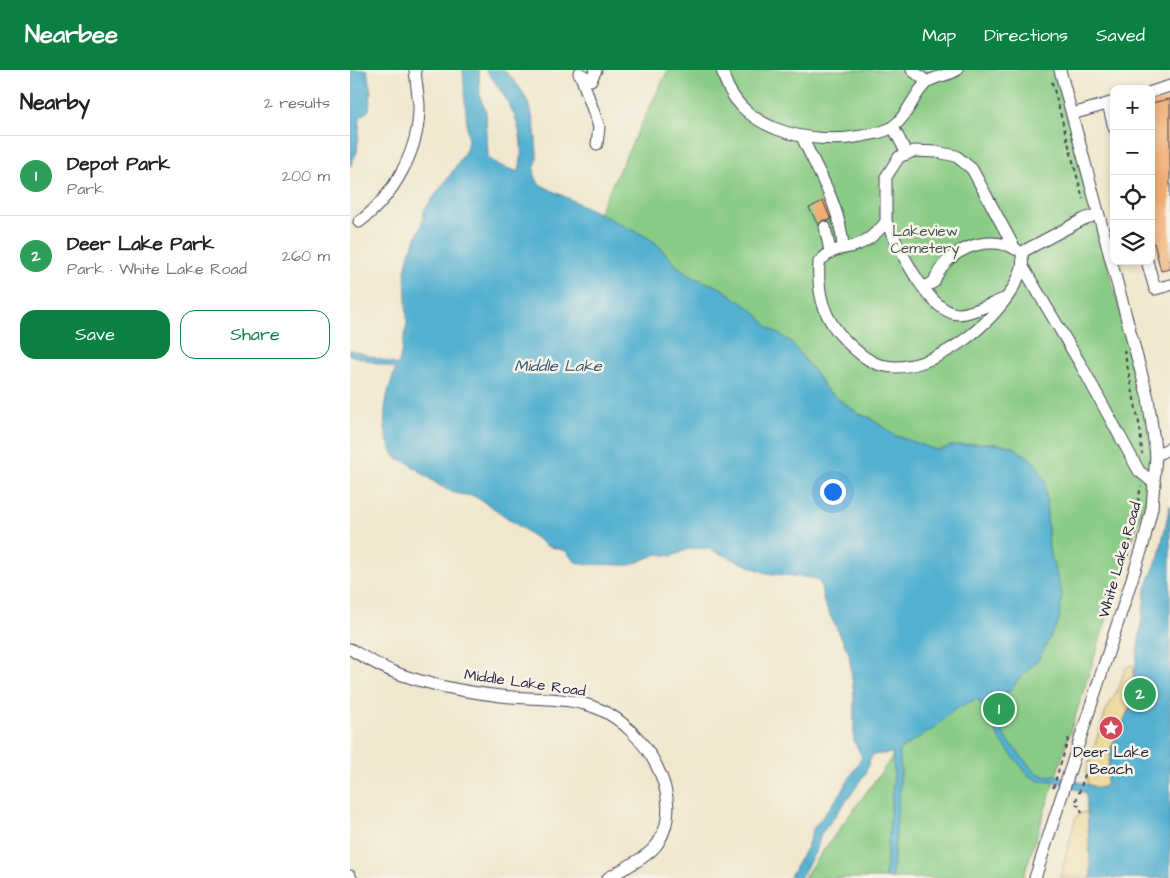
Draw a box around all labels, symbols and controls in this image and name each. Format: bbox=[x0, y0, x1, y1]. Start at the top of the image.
text: Nearbee bbox=[25, 18, 118, 52]
text: Map bbox=[922, 23, 956, 48]
text: Directions bbox=[984, 23, 1068, 48]
text: Saved bbox=[1096, 23, 1145, 48]
map controls bbox=[1110, 85, 1155, 265]
button: + bbox=[1110, 85, 1155, 130]
text: Nearby bbox=[20, 88, 90, 117]
text: 2 results bbox=[264, 92, 330, 114]
button: − bbox=[1110, 130, 1155, 175]
text: Depot Park bbox=[67, 151, 170, 178]
text: 1 bbox=[35, 165, 37, 187]
text: 200 m bbox=[282, 165, 330, 187]
button: locate bbox=[1110, 175, 1155, 220]
text: Park bbox=[67, 178, 104, 200]
button: layers bbox=[1110, 220, 1155, 265]
park label: Lakeview Cemetery bbox=[890, 221, 960, 260]
text: Deer Lake Park bbox=[67, 231, 214, 258]
text: 2 bbox=[31, 245, 41, 267]
text: 260 m bbox=[282, 245, 330, 267]
text: Park · White Lake Road bbox=[67, 258, 247, 280]
button: Save bbox=[20, 310, 170, 359]
button: Share bbox=[180, 310, 330, 359]
water label: Middle Lake bbox=[514, 355, 603, 377]
your location bbox=[820, 479, 846, 505]
street label: White Lake Road bbox=[1093, 499, 1147, 620]
street label: Middle Lake Road bbox=[463, 664, 587, 702]
pin: 2 bbox=[1124, 675, 1156, 713]
pin: 1 bbox=[983, 690, 1015, 728]
place icon: Deer Lake Beach bbox=[1098, 715, 1124, 741]
place label: Deer Lake Beach bbox=[1073, 742, 1149, 780]

